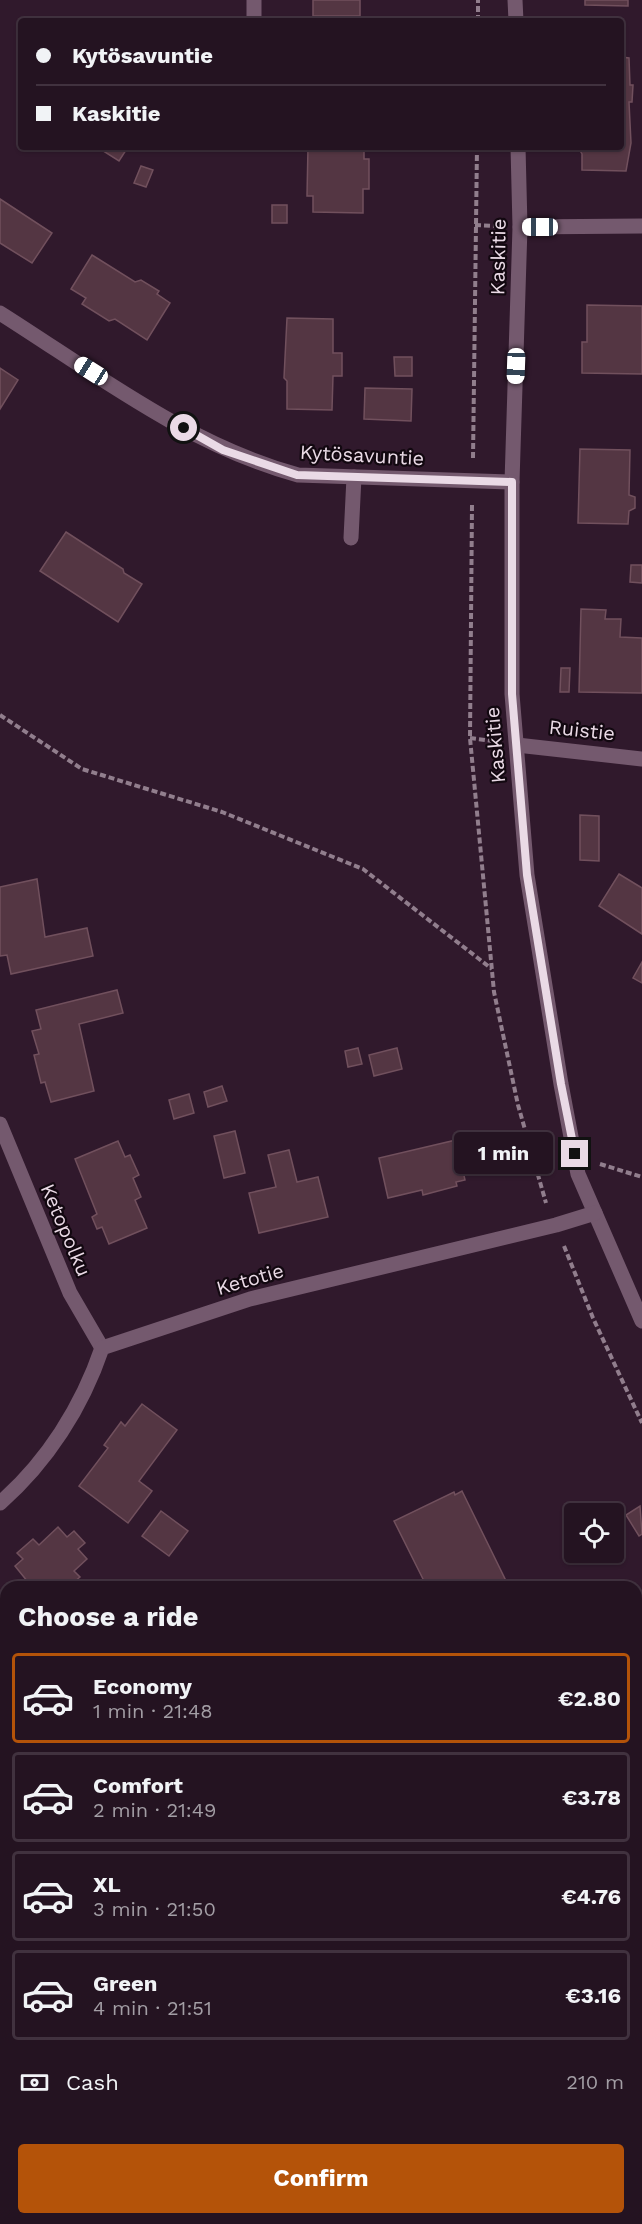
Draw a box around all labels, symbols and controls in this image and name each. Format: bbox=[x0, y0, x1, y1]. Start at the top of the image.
text: Kytösavuntie bbox=[72, 43, 213, 68]
text: Kaskitie bbox=[72, 101, 160, 126]
street label: Kaskitie bbox=[485, 218, 511, 296]
car bbox=[522, 218, 558, 236]
car bbox=[506, 348, 526, 384]
car bbox=[71, 354, 111, 388]
route start bbox=[170, 414, 197, 441]
street label: Kytösavuntie bbox=[299, 440, 425, 470]
street label: Kaskitie bbox=[480, 706, 510, 784]
street label: Ruistie bbox=[548, 715, 616, 745]
callout: 1 min bbox=[455, 1133, 554, 1175]
route end bbox=[561, 1140, 588, 1167]
text: 1 min bbox=[478, 1141, 529, 1165]
street label: Ketopolku bbox=[36, 1180, 96, 1280]
street label: Ketotie bbox=[214, 1258, 286, 1300]
map controls bbox=[564, 1503, 624, 1563]
button: locate bbox=[564, 1503, 624, 1563]
text: Choose a ride bbox=[18, 1601, 198, 1633]
icon: car bbox=[21, 1671, 75, 1725]
text: Economy bbox=[93, 1674, 192, 1699]
text: €2.80 bbox=[558, 1686, 621, 1711]
text: 1 min · 21:48 bbox=[93, 1699, 212, 1723]
icon: car bbox=[21, 1770, 75, 1824]
text: Comfort bbox=[93, 1773, 183, 1798]
text: €3.78 bbox=[562, 1785, 621, 1810]
text: 2 min · 21:49 bbox=[93, 1798, 216, 1822]
icon: car bbox=[21, 1869, 75, 1923]
text: XL bbox=[93, 1872, 121, 1897]
text: €4.76 bbox=[561, 1884, 621, 1909]
text: 3 min · 21:50 bbox=[93, 1897, 216, 1921]
icon: car bbox=[21, 1968, 75, 2022]
text: Green bbox=[93, 1971, 157, 1996]
text: €3.16 bbox=[565, 1983, 621, 2008]
text: 4 min · 21:51 bbox=[93, 1996, 212, 2020]
icon: cash bbox=[18, 2066, 51, 2099]
text: Cash bbox=[66, 2070, 119, 2095]
text: 210 m bbox=[566, 2070, 624, 2094]
button: Confirm bbox=[18, 2144, 624, 2213]

